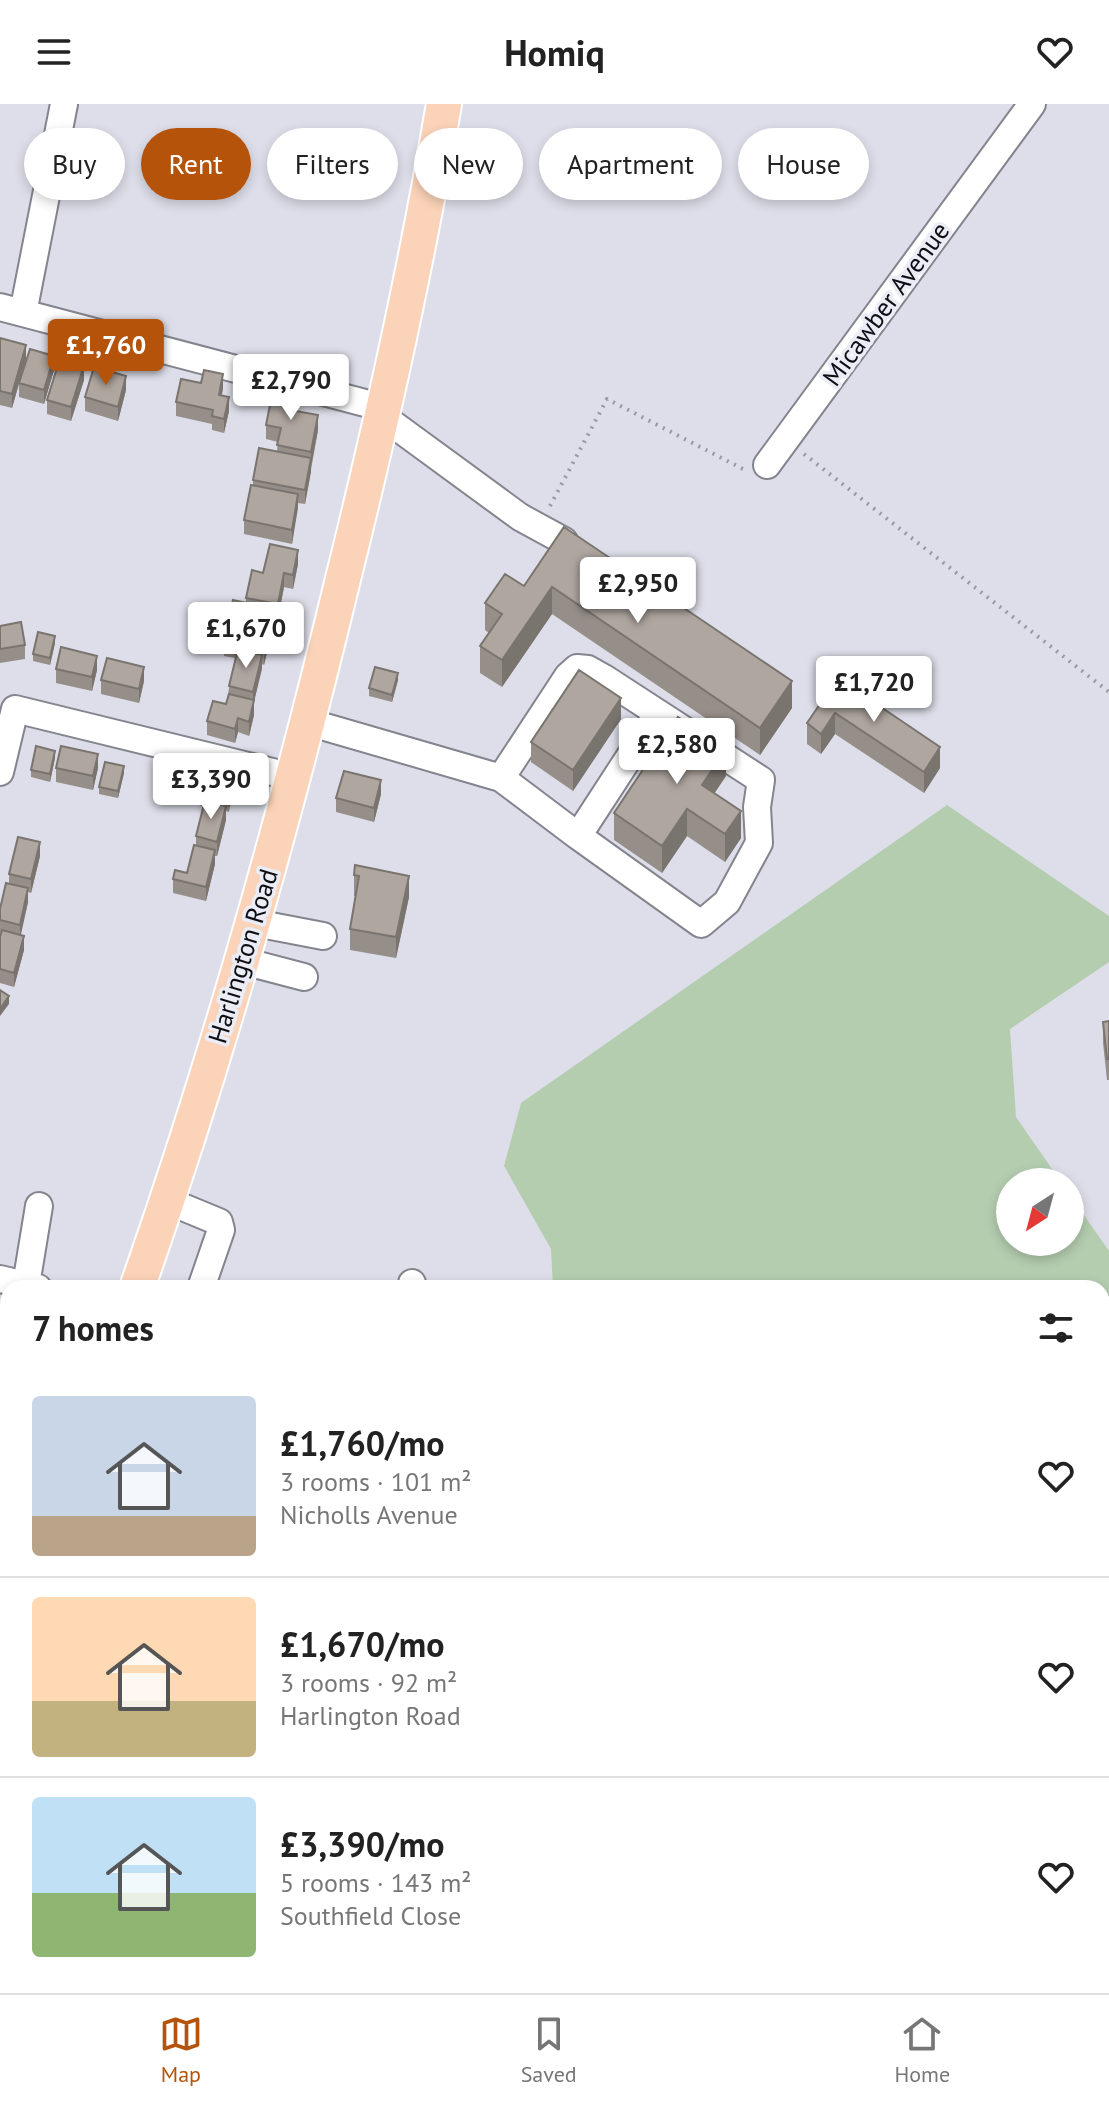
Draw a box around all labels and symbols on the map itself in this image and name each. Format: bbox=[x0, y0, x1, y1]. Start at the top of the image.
street label: Micawber Avenue bbox=[815, 215, 956, 392]
pin: £1,760 bbox=[41, 319, 171, 387]
pin: £2,790 bbox=[226, 354, 356, 422]
pin: £2,950 bbox=[573, 557, 703, 625]
pin: £1,670 bbox=[181, 602, 311, 670]
pin: £1,720 bbox=[809, 656, 939, 724]
pin: £2,580 bbox=[612, 718, 742, 786]
pin: £3,390 bbox=[146, 753, 276, 821]
street label: Harlington Road bbox=[200, 865, 285, 1047]
north arrow bbox=[996, 1168, 1084, 1256]

